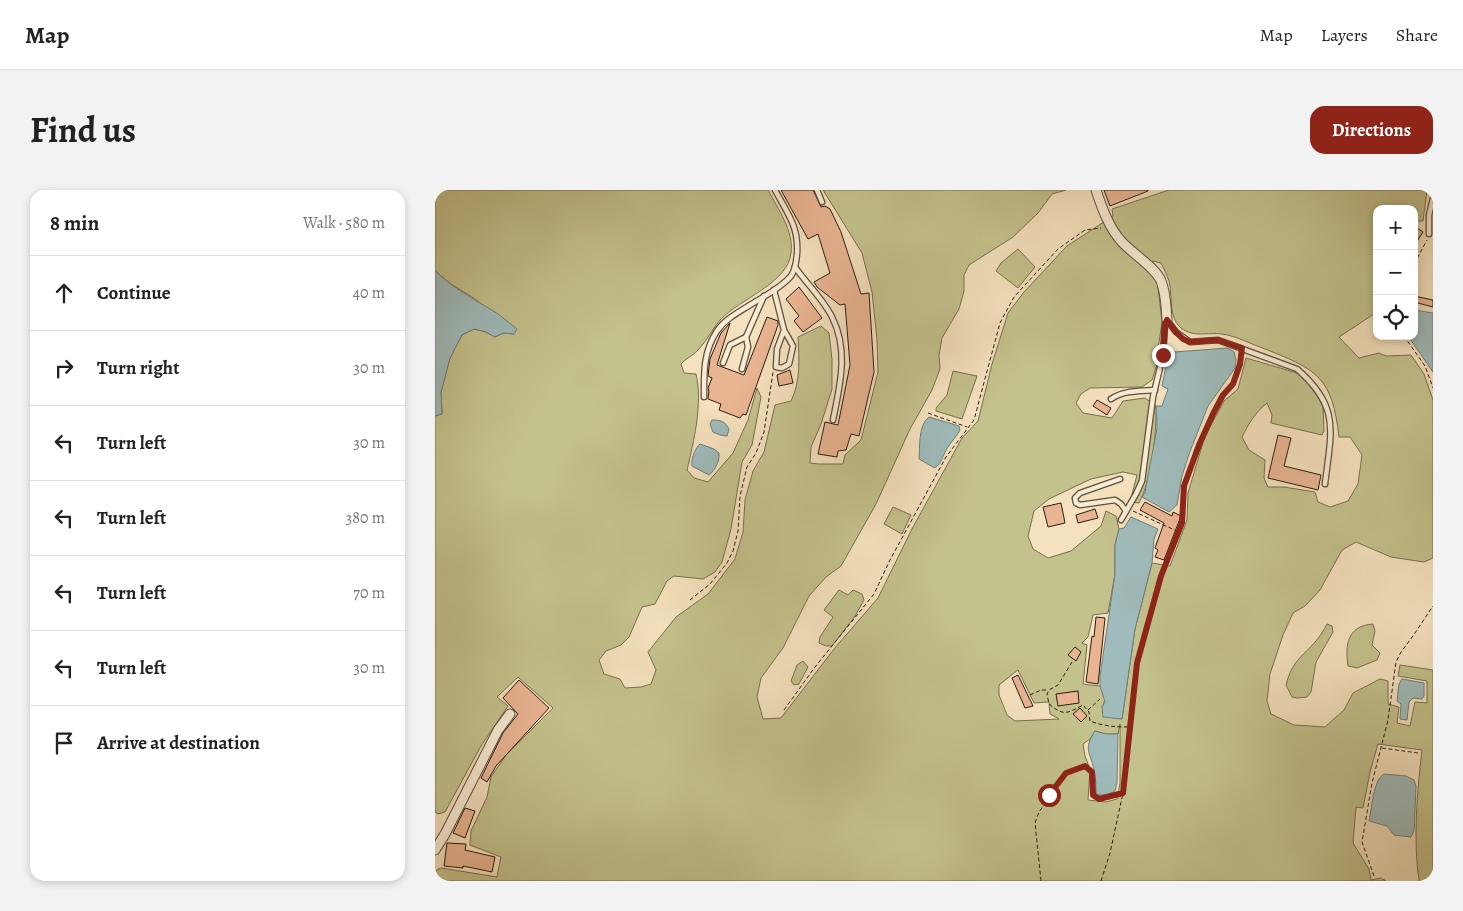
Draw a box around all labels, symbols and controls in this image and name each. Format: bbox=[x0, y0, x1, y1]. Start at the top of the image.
text: Map bbox=[25, 19, 69, 51]
text: Map bbox=[1260, 23, 1293, 47]
text: Layers bbox=[1321, 23, 1368, 47]
text: Share bbox=[1396, 23, 1438, 47]
text: Find us bbox=[30, 106, 136, 154]
button: Directions bbox=[1310, 106, 1433, 154]
map controls bbox=[1373, 205, 1418, 340]
button: + bbox=[1373, 205, 1418, 250]
text: 8 min bbox=[50, 209, 99, 237]
text: Walk · 580 m bbox=[303, 212, 385, 234]
button: − bbox=[1373, 250, 1418, 295]
icon: ahead bbox=[50, 279, 78, 307]
text: Continue bbox=[97, 280, 171, 306]
text: 40 m bbox=[353, 282, 385, 304]
button: locate bbox=[1373, 295, 1418, 340]
route end bbox=[1152, 344, 1175, 367]
icon: right bbox=[50, 354, 78, 382]
text: Turn right bbox=[97, 355, 179, 381]
text: 30 m bbox=[353, 357, 385, 379]
icon: left bbox=[50, 429, 78, 457]
text: Turn left bbox=[97, 430, 166, 456]
text: 30 m bbox=[353, 432, 385, 454]
icon: left bbox=[50, 504, 78, 532]
text: Turn left bbox=[97, 505, 166, 531]
text: 380 m bbox=[346, 507, 385, 529]
icon: left bbox=[50, 579, 78, 607]
text: Turn left bbox=[97, 580, 166, 606]
text: 70 m bbox=[353, 582, 385, 604]
icon: left bbox=[50, 654, 78, 682]
text: Turn left bbox=[97, 655, 166, 681]
text: 30 m bbox=[353, 657, 385, 679]
icon: arrive bbox=[50, 729, 78, 757]
text: Arrive at destination bbox=[97, 730, 260, 756]
route start bbox=[1038, 784, 1061, 807]

